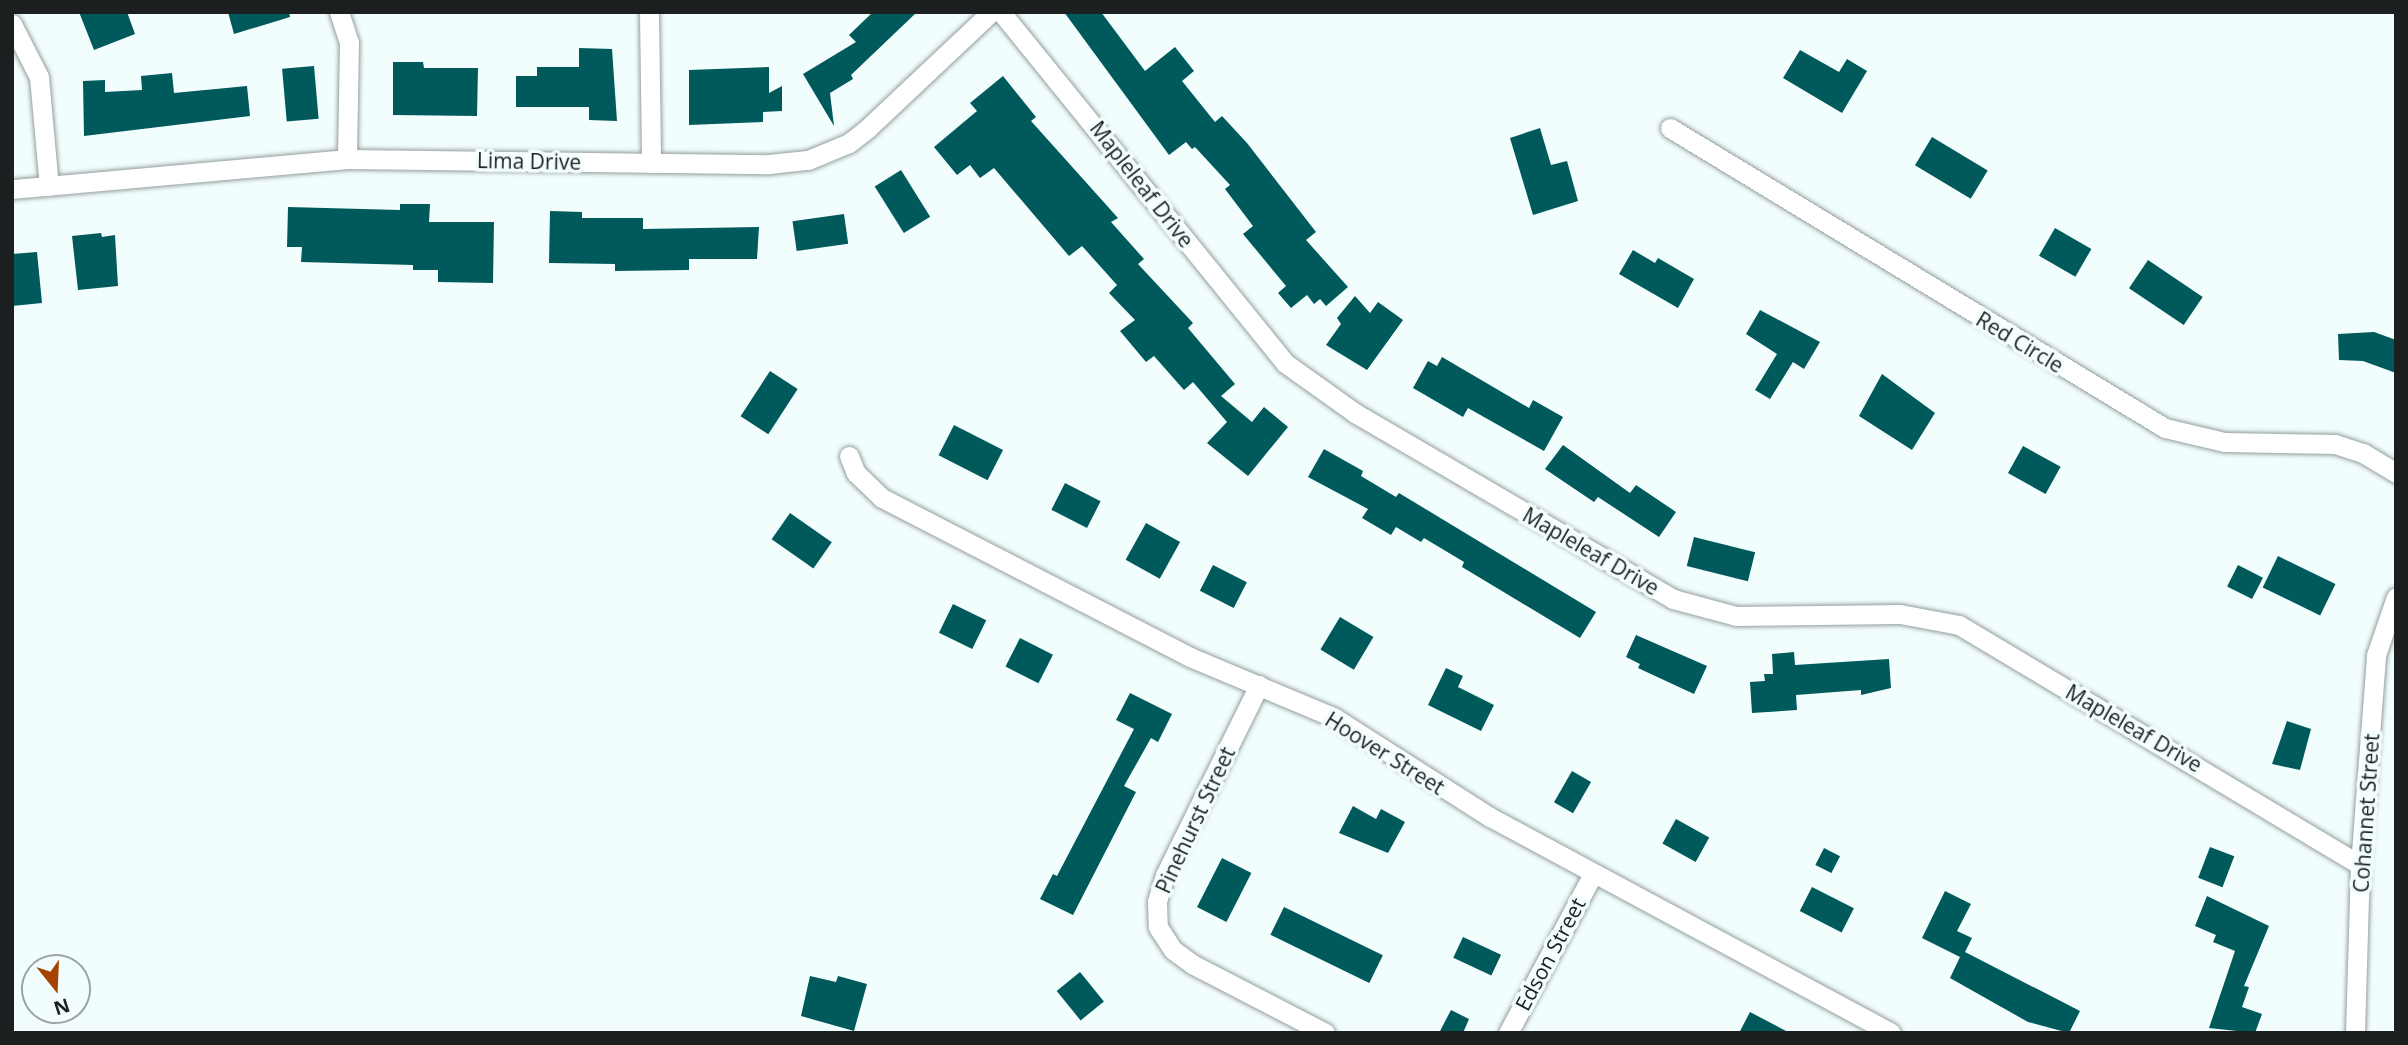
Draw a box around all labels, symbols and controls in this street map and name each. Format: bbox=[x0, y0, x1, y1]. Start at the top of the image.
street label: Mapleleaf Drive bbox=[1085, 116, 1199, 252]
street label: Lima Drive bbox=[477, 147, 581, 175]
street label: Red Circle bbox=[1972, 306, 2068, 378]
street label: Mapleleaf Drive bbox=[1518, 502, 1664, 600]
street label: Mapleleaf Drive bbox=[2061, 679, 2207, 777]
street label: Hoover Street bbox=[1321, 706, 1449, 800]
street label: Cohannet Street bbox=[2348, 733, 2384, 893]
street label: Pinehurst Street bbox=[1150, 743, 1240, 897]
street label: Edson Street bbox=[1510, 893, 1590, 1015]
north arrow bbox=[21, 954, 91, 1024]
text: N bbox=[51, 992, 73, 1022]

